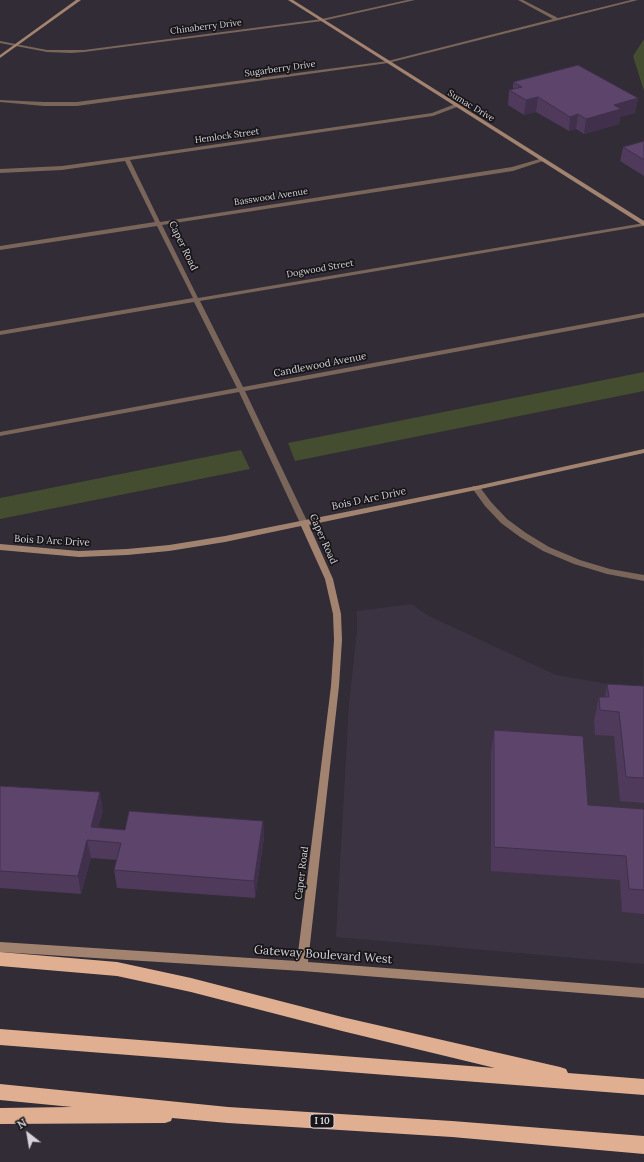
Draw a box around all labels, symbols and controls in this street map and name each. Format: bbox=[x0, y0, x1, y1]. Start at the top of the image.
street label: Chinaberry Drive bbox=[170, 17, 242, 37]
street label: Sugarberry Drive bbox=[244, 59, 316, 79]
street label: Sumac Drive bbox=[446, 88, 496, 124]
street label: Hemlock Street bbox=[194, 126, 260, 146]
street label: Basswood Avenue bbox=[233, 186, 309, 208]
street label: Caper Road bbox=[166, 219, 200, 273]
street label: Dogwood Street bbox=[286, 258, 354, 280]
street label: Candlewood Avenue bbox=[273, 350, 367, 380]
street label: Bois D Arc Drive bbox=[331, 485, 407, 513]
street label: Caper Road bbox=[307, 512, 339, 566]
street label: Bois D Arc Drive bbox=[14, 533, 90, 549]
street label: Caper Road bbox=[293, 846, 311, 900]
street label: Gateway Boulevard West bbox=[253, 943, 393, 967]
north arrow bbox=[8, 1114, 48, 1154]
road number: I 10 bbox=[310, 1114, 334, 1128]
text: N bbox=[15, 1116, 29, 1132]

